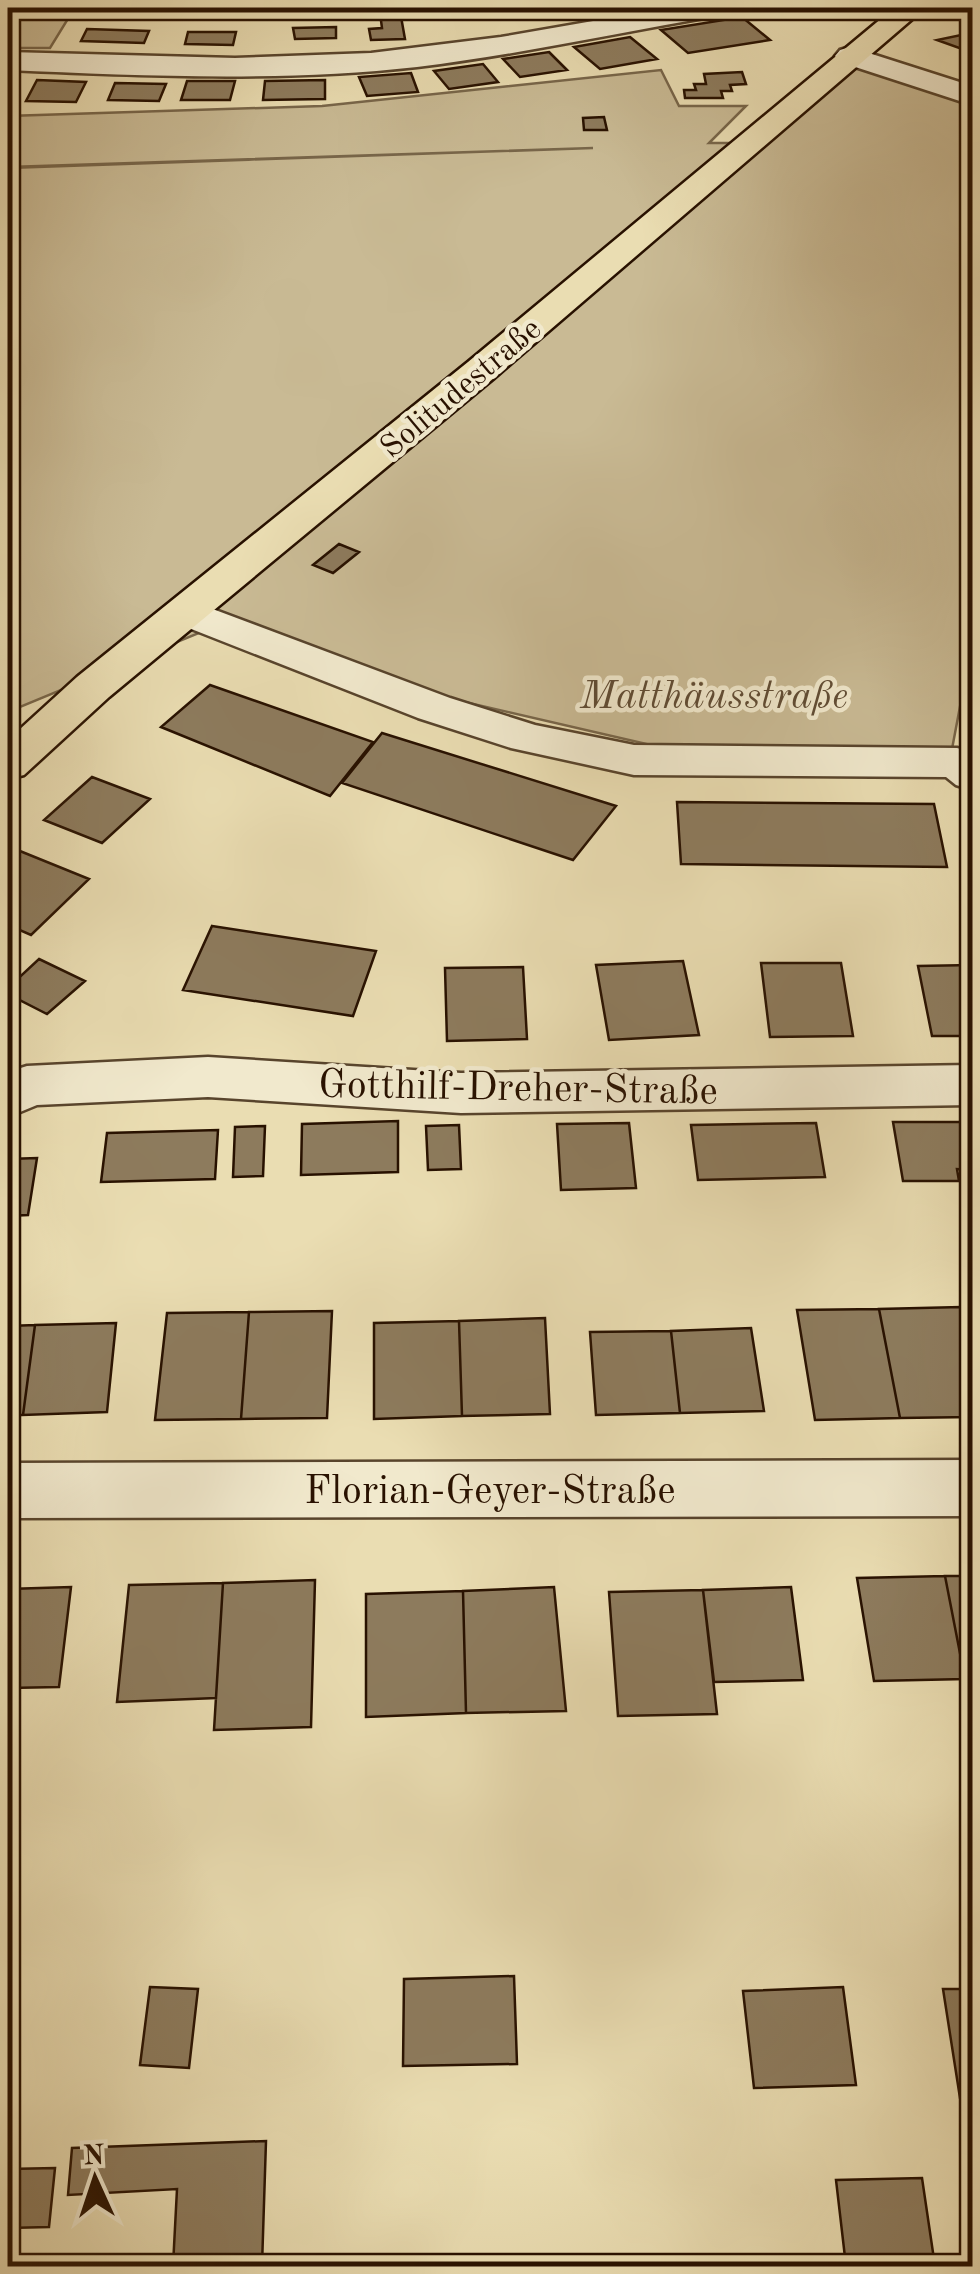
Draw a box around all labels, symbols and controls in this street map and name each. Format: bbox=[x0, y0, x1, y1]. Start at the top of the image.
street label: Solitudestraße bbox=[376, 313, 548, 465]
park label: Matthäusstraße bbox=[579, 678, 848, 718]
street label: Gotthilf-Dreher-Straße bbox=[318, 1067, 718, 1113]
street label: Florian-Geyer-Straße bbox=[304, 1473, 676, 1513]
north arrow bbox=[45, 2129, 145, 2229]
text: N bbox=[82, 2142, 106, 2172]

